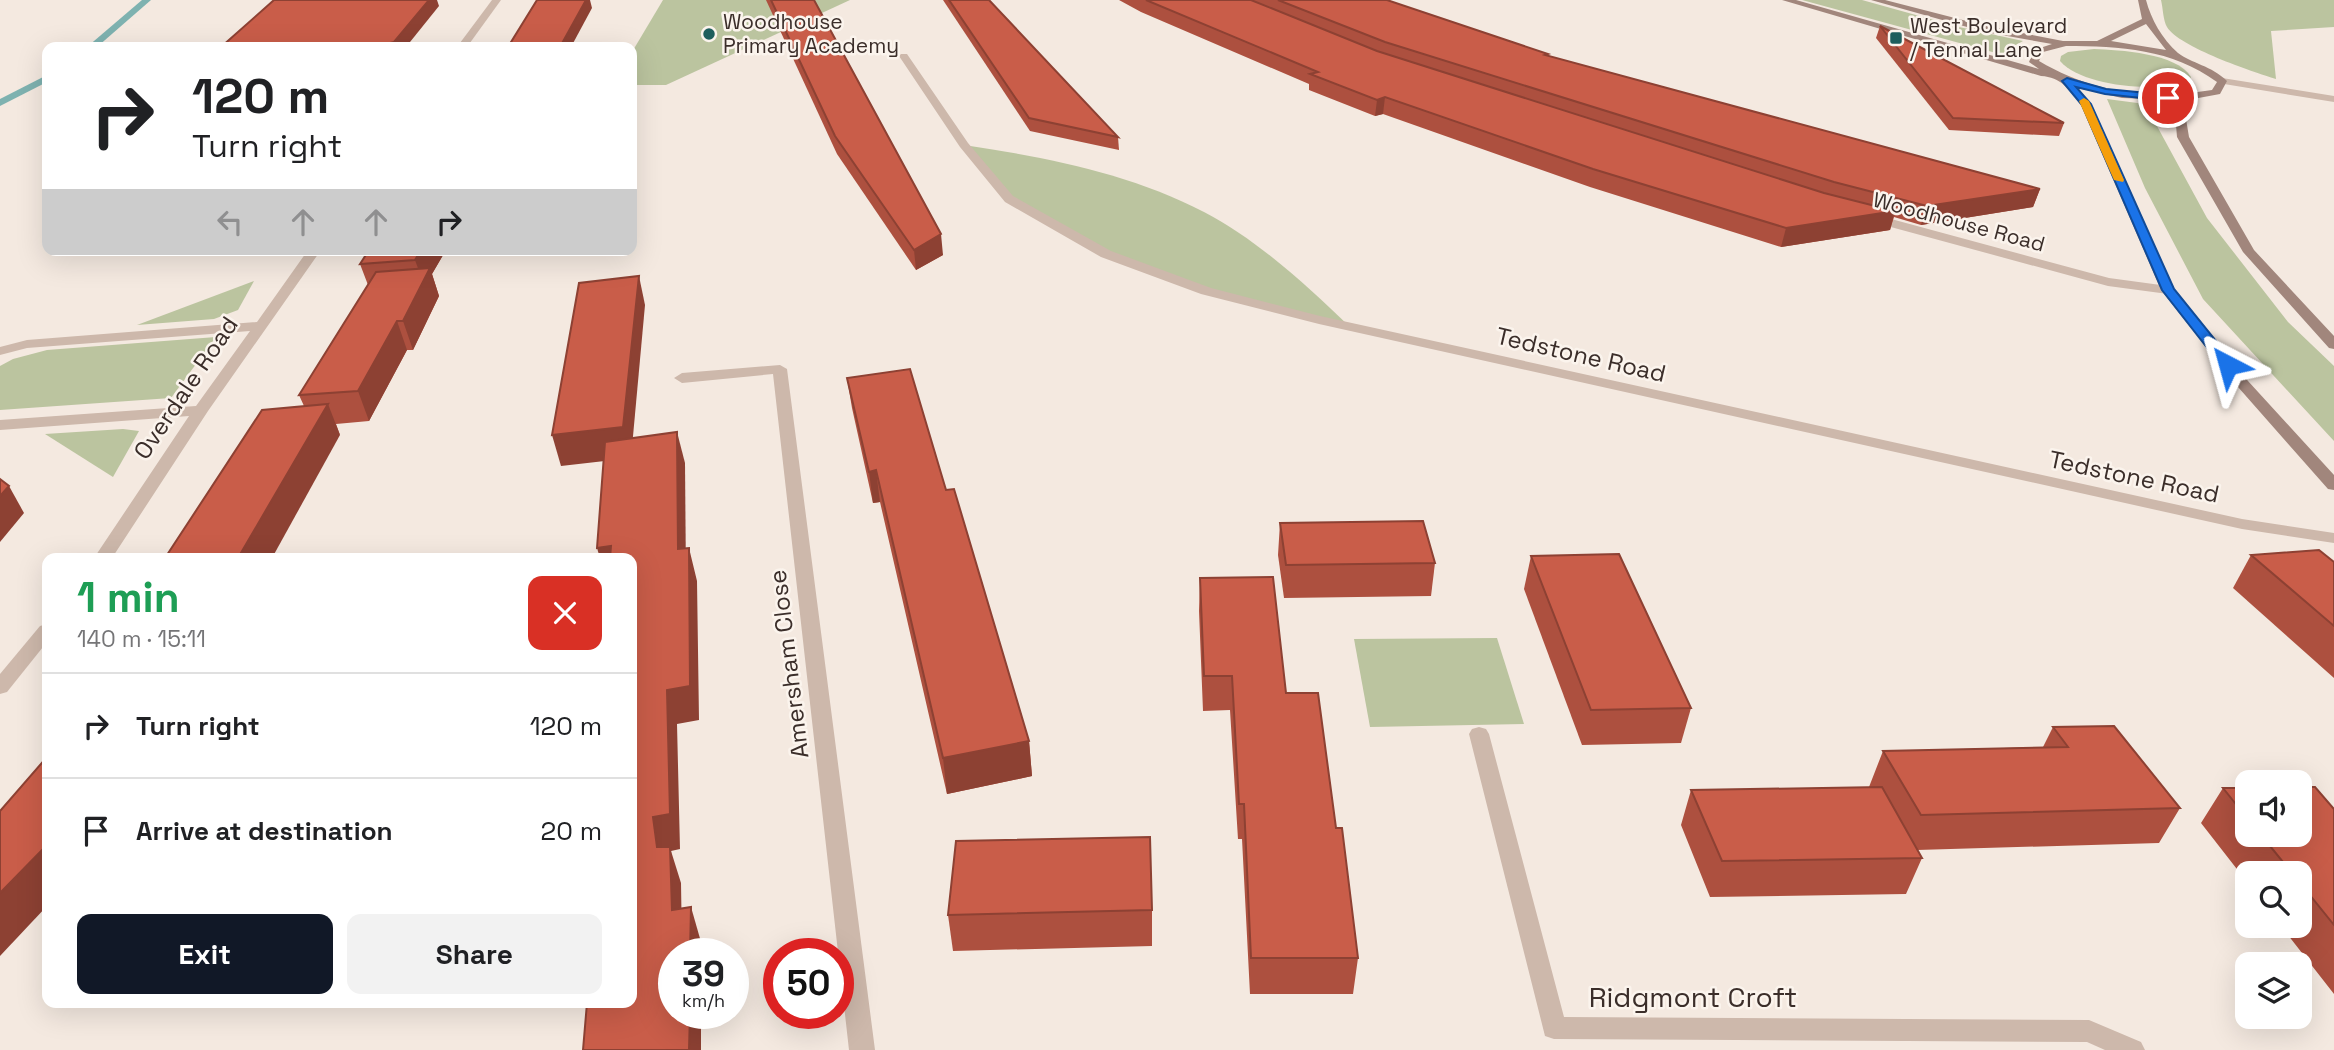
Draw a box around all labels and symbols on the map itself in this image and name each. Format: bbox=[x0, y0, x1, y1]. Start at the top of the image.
place label: Woodhouse Primary Academy bbox=[723, 8, 899, 59]
place label: West Boulevard / Tennal Lane bbox=[1910, 12, 2067, 63]
marker: Woodhouse Primary Academy bbox=[701, 26, 717, 42]
marker: West Boulevard / Tennal Lane bbox=[1888, 30, 1904, 46]
pin bbox=[2138, 68, 2198, 128]
street label: Woodhouse Road bbox=[1870, 186, 2048, 257]
street label: Overdale Road bbox=[126, 310, 245, 465]
street label: Tedstone Road bbox=[1493, 320, 1669, 389]
position arrow bbox=[2191, 328, 2265, 402]
street label: Tedstone Road bbox=[2046, 443, 2222, 510]
street label: Amersham Close bbox=[762, 568, 815, 760]
speed limit sign: 50 bbox=[763, 938, 854, 1029]
street label: Ridgmont Croft bbox=[1589, 979, 1797, 1015]

